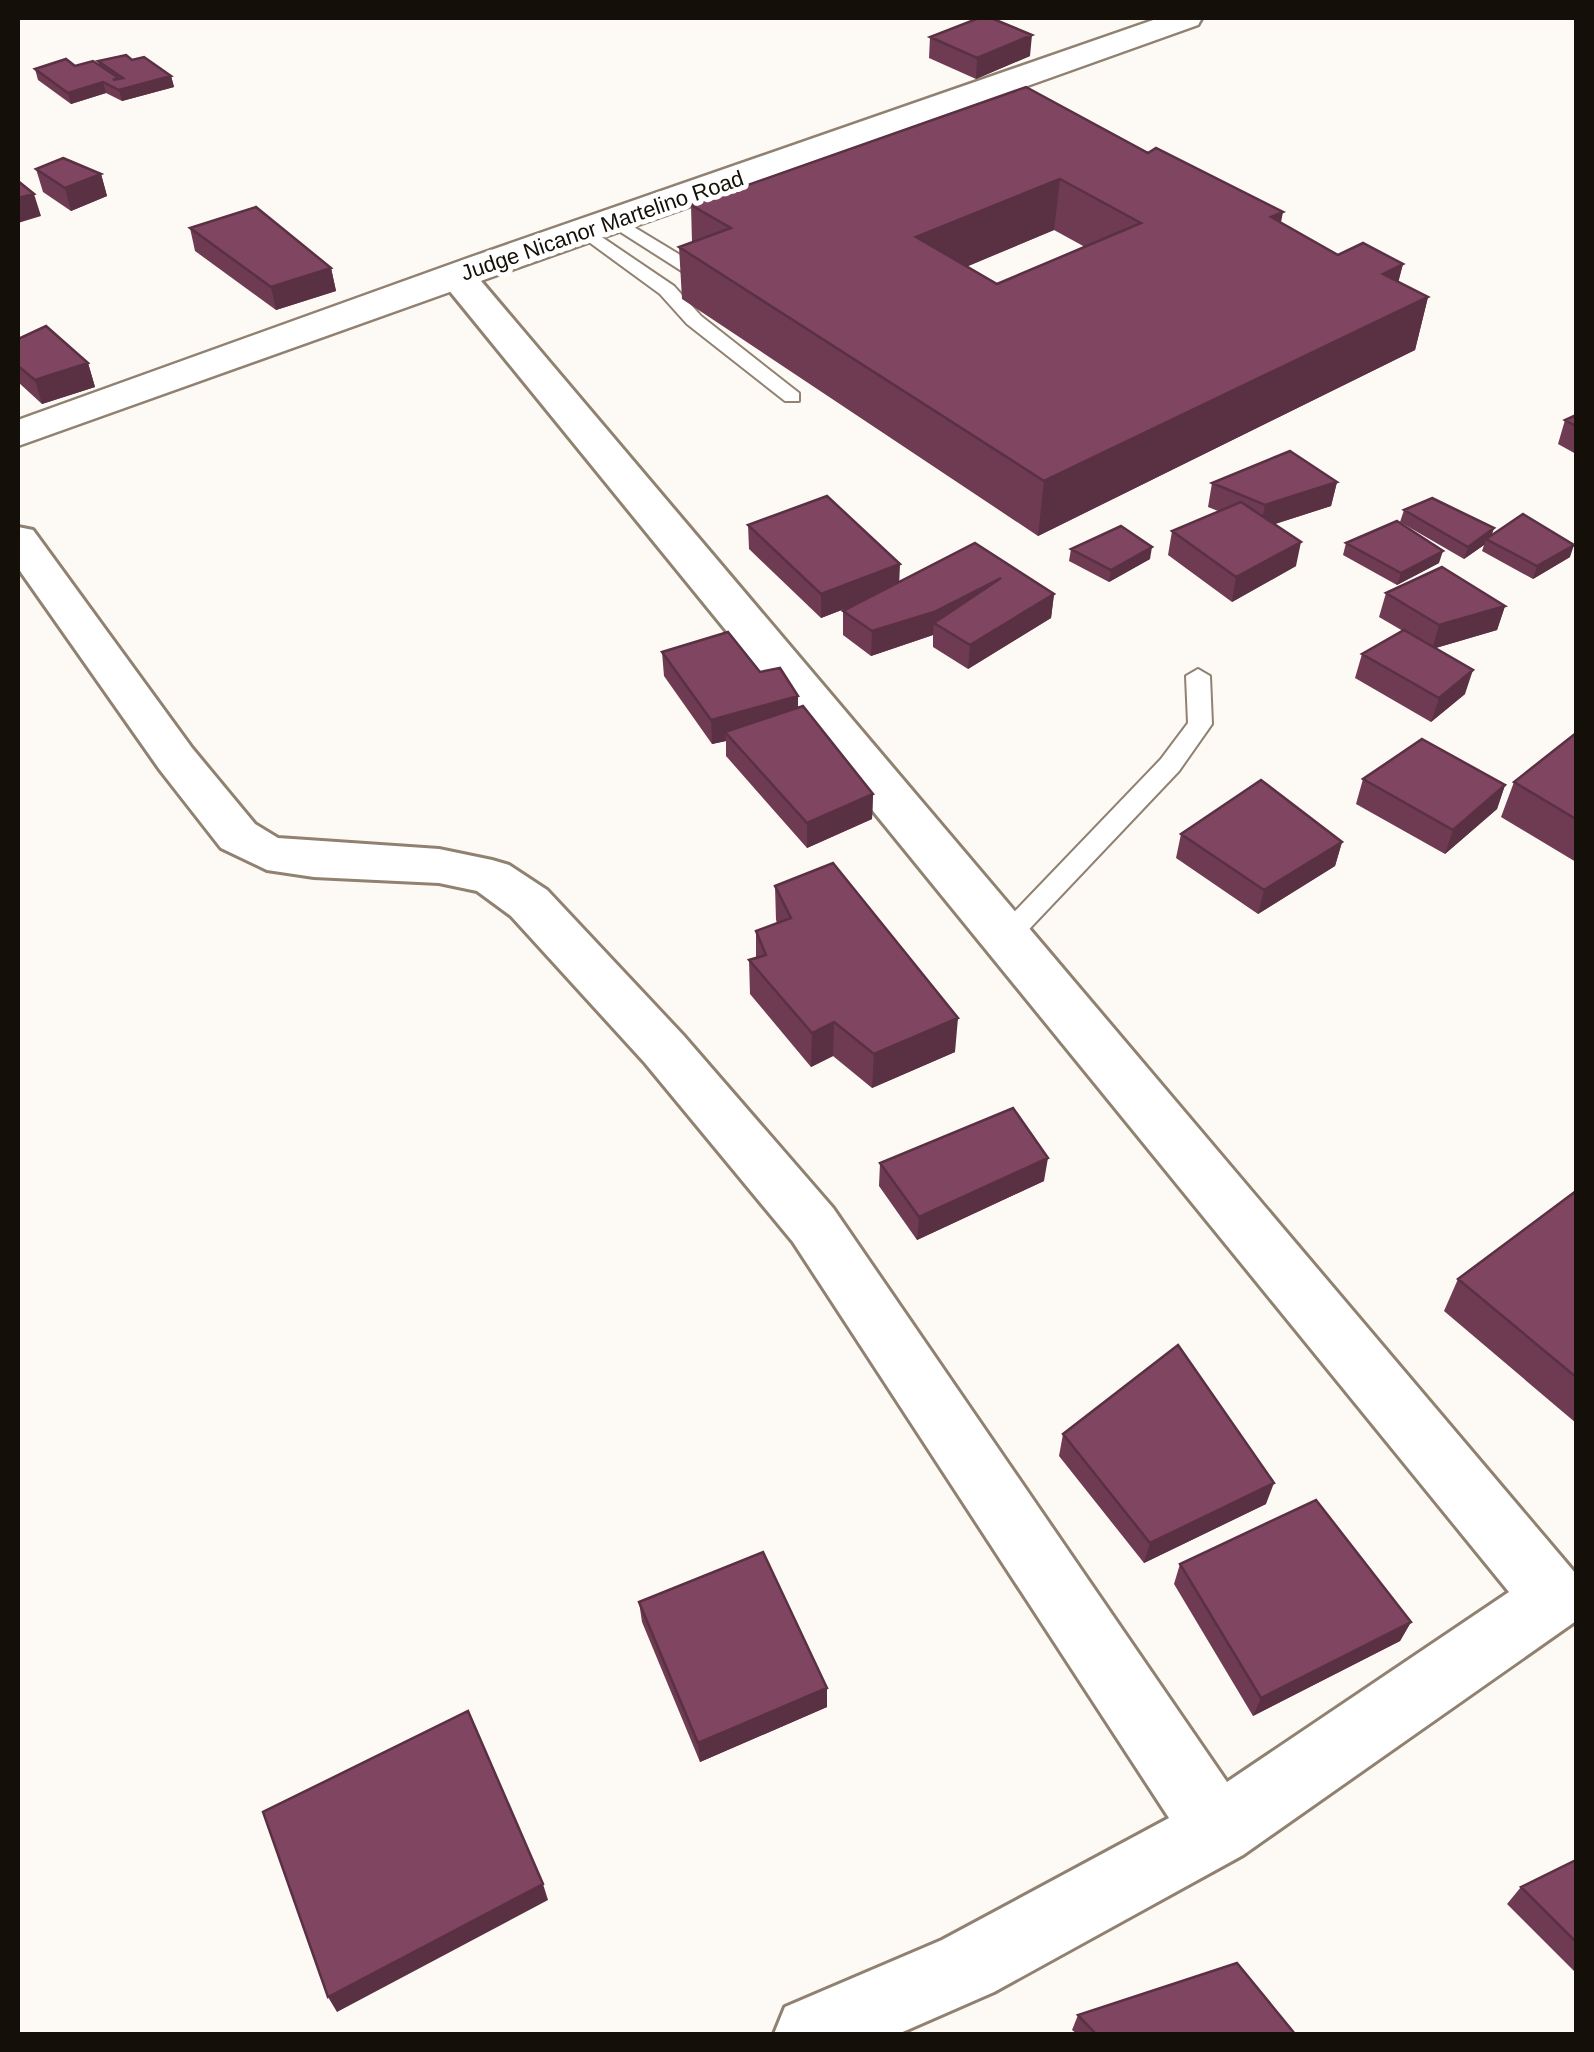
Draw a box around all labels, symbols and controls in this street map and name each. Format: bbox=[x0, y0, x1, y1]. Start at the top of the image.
street label: Judge Nicanor Martelino Road bbox=[458, 165, 747, 286]

